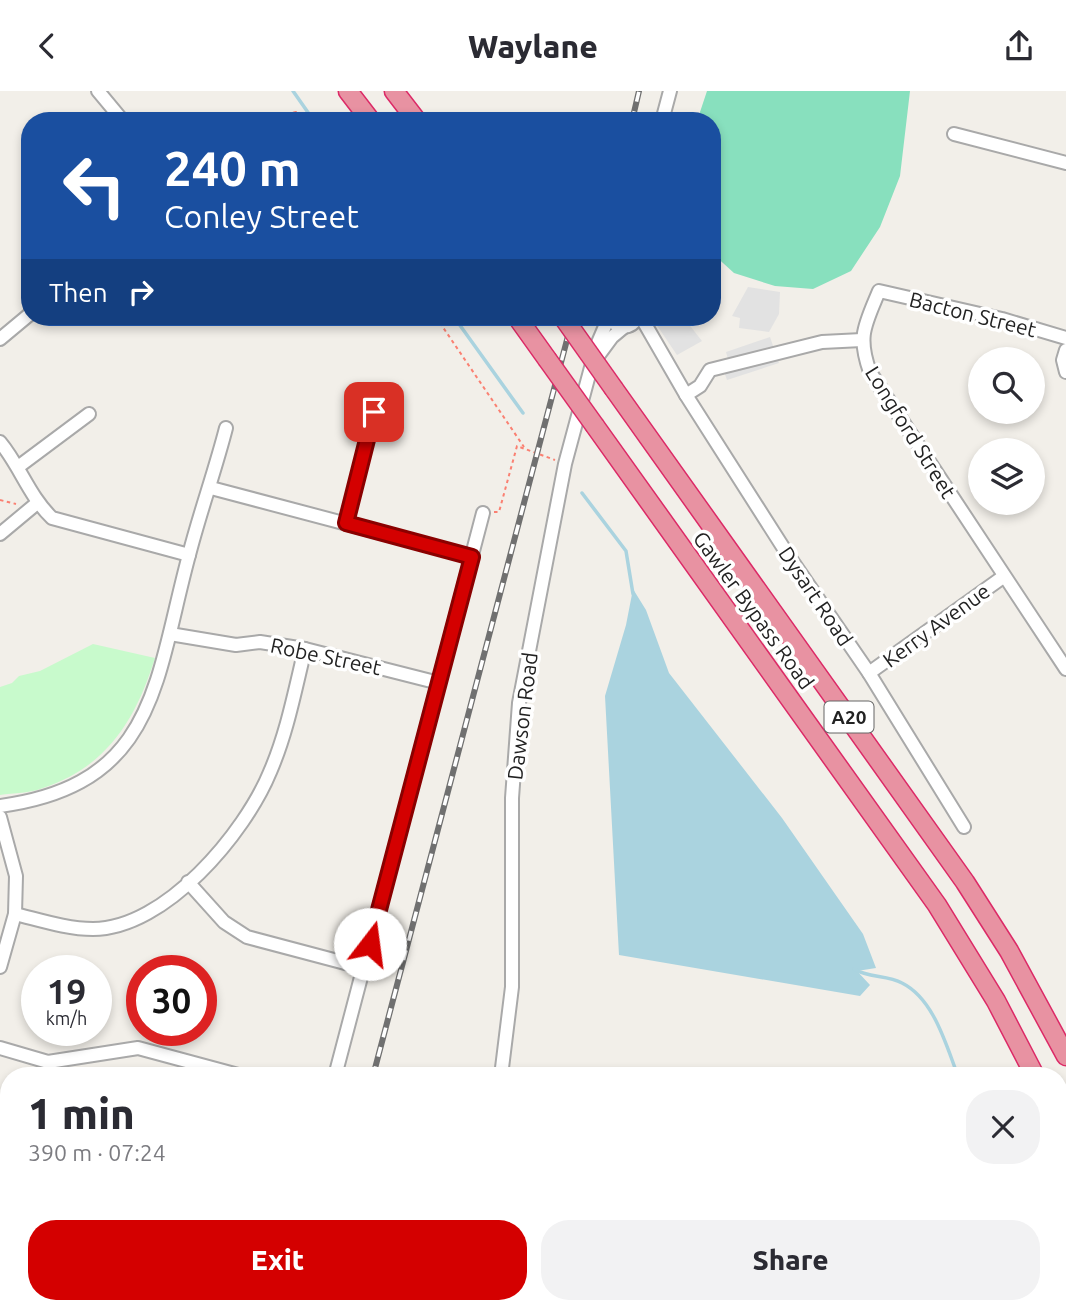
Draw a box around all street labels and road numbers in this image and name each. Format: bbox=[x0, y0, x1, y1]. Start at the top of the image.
street label: Bacton Street bbox=[907, 287, 1039, 341]
street label: Longford Street bbox=[861, 362, 961, 502]
street label: Gawler Bypass Road bbox=[689, 527, 819, 693]
street label: Dysart Road bbox=[774, 542, 858, 650]
street label: Kerry Avenue bbox=[878, 578, 994, 672]
street label: Robe Street bbox=[268, 633, 384, 679]
street label: Dawson Road bbox=[502, 651, 542, 781]
road number: A20 bbox=[824, 701, 874, 733]

